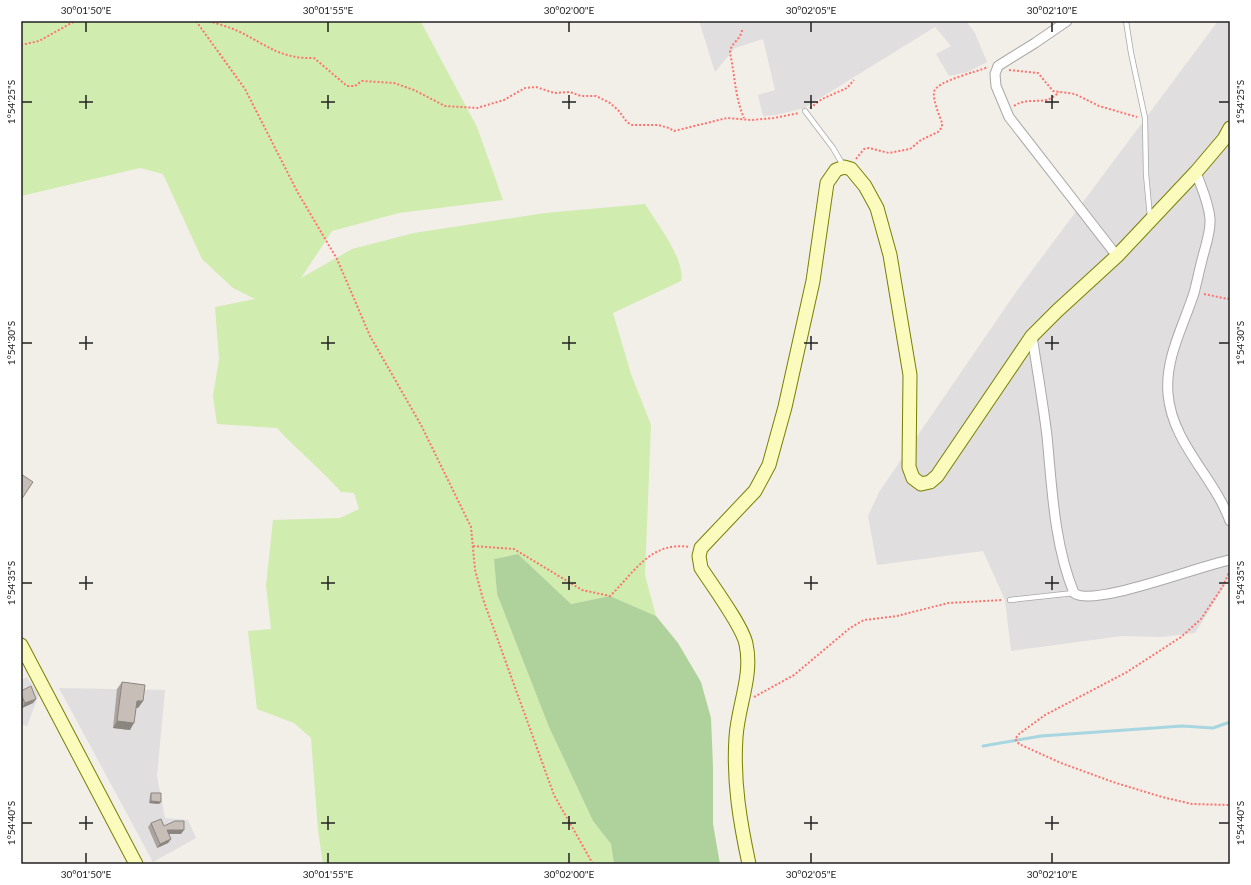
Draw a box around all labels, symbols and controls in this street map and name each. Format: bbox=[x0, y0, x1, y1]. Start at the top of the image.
text: 30°01'50"E bbox=[61, 4, 111, 16]
text: 30°01'55"E bbox=[303, 4, 353, 16]
text: 30°02'00"E bbox=[544, 4, 594, 16]
text: 30°02'05"E bbox=[786, 4, 836, 16]
text: 30°02'10"E bbox=[1027, 4, 1077, 16]
text: 1°54'25"S bbox=[5, 80, 17, 124]
text: 1°54'25"S bbox=[1234, 80, 1246, 124]
text: 1°54'30"S bbox=[5, 321, 17, 365]
text: 1°54'30"S bbox=[1234, 321, 1246, 365]
text: 1°54'35"S bbox=[5, 561, 17, 605]
text: 1°54'35"S bbox=[1234, 561, 1246, 605]
text: 1°54'40"S bbox=[5, 801, 17, 845]
text: 1°54'40"S bbox=[1234, 801, 1246, 845]
text: 30°01'50"E bbox=[61, 868, 111, 880]
text: 30°01'55"E bbox=[303, 868, 353, 880]
text: 30°02'00"E bbox=[544, 868, 594, 880]
text: 30°02'05"E bbox=[786, 868, 836, 880]
text: 30°02'10"E bbox=[1027, 868, 1077, 880]

